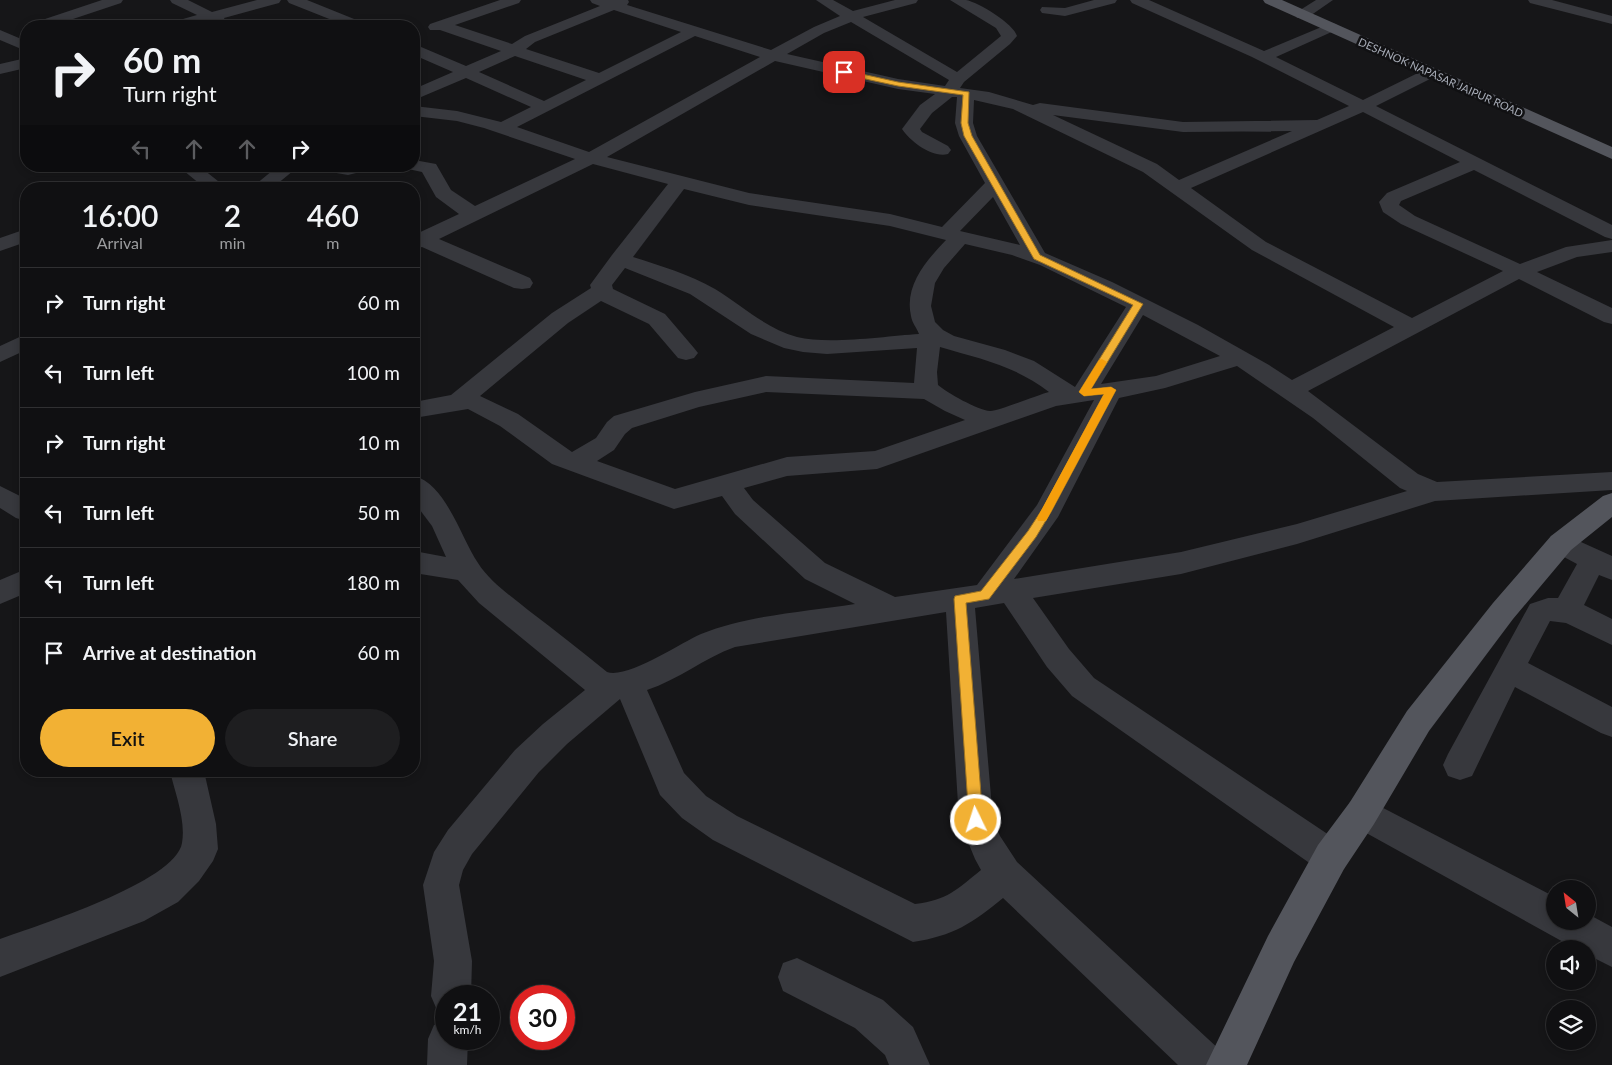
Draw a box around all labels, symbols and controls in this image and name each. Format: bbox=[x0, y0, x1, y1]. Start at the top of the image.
street label: DESHNOK NAPASAR JAIPUR ROAD bbox=[1357, 35, 1525, 119]
text: 60 m bbox=[123, 38, 201, 80]
icon: right bbox=[40, 40, 105, 105]
pin bbox=[823, 51, 865, 93]
icon: arrive bbox=[830, 58, 858, 86]
text: Turn right bbox=[123, 80, 217, 107]
icon: left bbox=[127, 135, 155, 163]
icon: ahead bbox=[180, 135, 208, 163]
icon: ahead bbox=[233, 135, 261, 163]
icon: right bbox=[286, 135, 314, 163]
text: 16:00 bbox=[81, 197, 158, 233]
text: 2 bbox=[224, 197, 241, 233]
text: 460 bbox=[307, 197, 359, 233]
text: Arrival bbox=[97, 233, 143, 252]
text: min bbox=[220, 233, 245, 252]
text: m bbox=[326, 233, 339, 252]
icon: right bbox=[40, 289, 68, 317]
text: Turn right bbox=[83, 291, 165, 314]
text: 60 m bbox=[357, 291, 400, 314]
icon: left bbox=[40, 359, 68, 387]
text: Turn left bbox=[83, 361, 154, 384]
text: 100 m bbox=[346, 361, 400, 384]
icon: right bbox=[40, 429, 68, 457]
text: Turn right bbox=[83, 431, 165, 454]
text: 10 m bbox=[357, 431, 400, 454]
icon: left bbox=[40, 499, 68, 527]
text: Turn left bbox=[83, 501, 154, 524]
text: 50 m bbox=[357, 501, 400, 524]
icon: left bbox=[40, 569, 68, 597]
text: Turn left bbox=[83, 571, 154, 594]
text: 180 m bbox=[346, 571, 400, 594]
icon: arrive bbox=[40, 639, 68, 667]
text: Arrive at destination bbox=[83, 641, 256, 664]
text: 60 m bbox=[357, 641, 400, 664]
button: Exit bbox=[40, 709, 215, 767]
button: Share bbox=[225, 709, 400, 767]
position arrow bbox=[949, 793, 1001, 845]
north arrow bbox=[1546, 880, 1596, 930]
map controls bbox=[1546, 880, 1596, 1050]
button: sound bbox=[1546, 940, 1596, 990]
speed limit sign: 30 bbox=[510, 985, 575, 1050]
text: 21 bbox=[453, 996, 482, 1026]
button: layers bbox=[1546, 1000, 1596, 1050]
text: km/h bbox=[453, 1022, 482, 1037]

